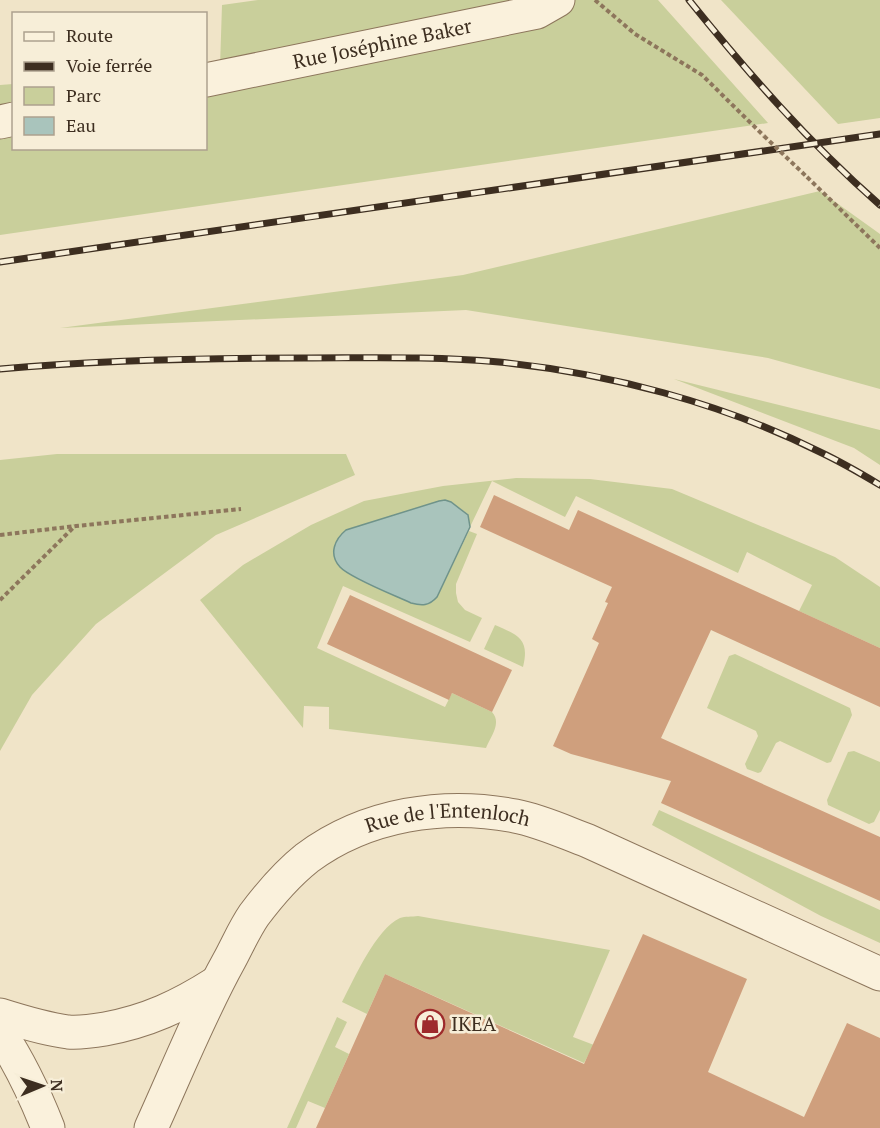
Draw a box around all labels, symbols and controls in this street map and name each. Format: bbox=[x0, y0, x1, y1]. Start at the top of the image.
legend bbox=[12, 12, 207, 150]
street label: Rue Joséphine Baker bbox=[290, 12, 474, 75]
text: Route bbox=[66, 23, 113, 47]
text: Voie ferrée bbox=[66, 53, 152, 77]
text: Parc bbox=[66, 83, 101, 107]
text: Eau bbox=[66, 113, 96, 137]
street label: Rue de l'Entenloch bbox=[361, 796, 534, 839]
shop icon: IKEA bbox=[414, 1008, 446, 1040]
place label: IKEA bbox=[451, 1010, 497, 1037]
north arrow bbox=[12, 1056, 72, 1116]
text: N bbox=[46, 1079, 68, 1092]

